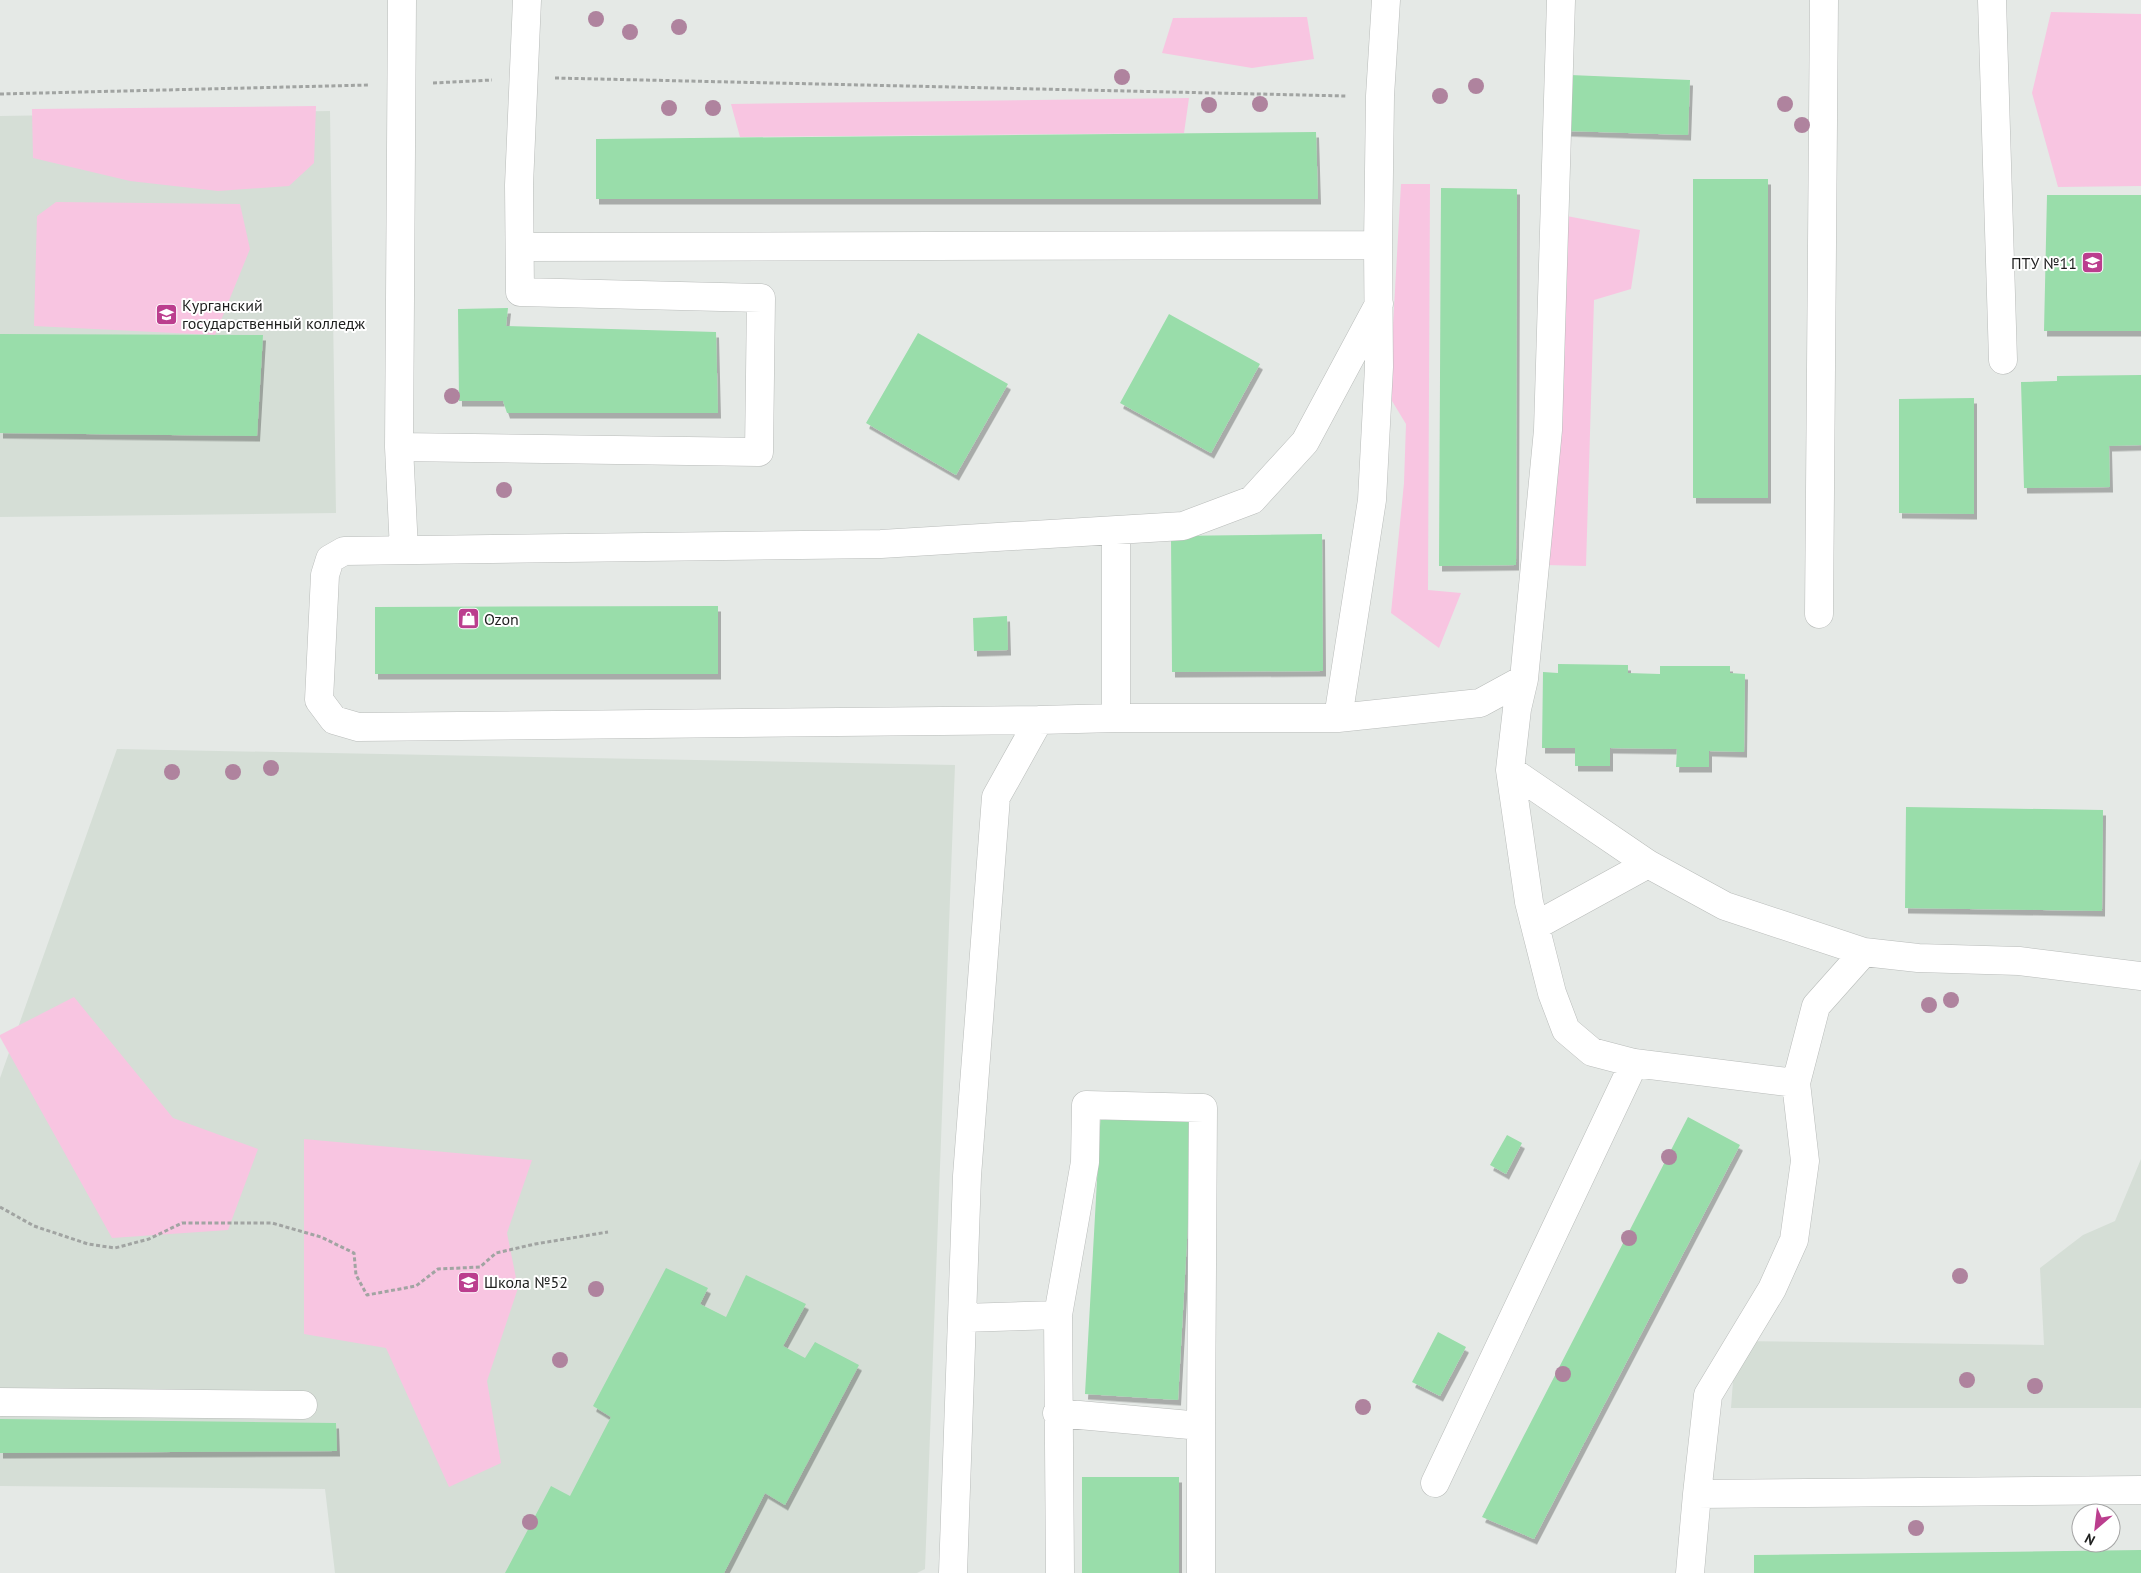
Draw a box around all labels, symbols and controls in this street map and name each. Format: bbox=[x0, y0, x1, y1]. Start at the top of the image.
school or university icon: ПТУ №11 bbox=[2081, 251, 2105, 275]
place label: ПТУ №11 bbox=[2011, 253, 2077, 273]
place label: Курганский государственный колледж bbox=[182, 295, 365, 333]
school or university icon: Курганский государственный колледж bbox=[154, 302, 178, 326]
shop icon: Ozon bbox=[456, 607, 480, 631]
place label: Ozon bbox=[484, 609, 519, 629]
school or university icon: Школа №52 bbox=[456, 1270, 480, 1294]
place label: Школа №52 bbox=[484, 1272, 568, 1292]
north arrow bbox=[2071, 1503, 2121, 1553]
text: N bbox=[2082, 1529, 2098, 1550]

